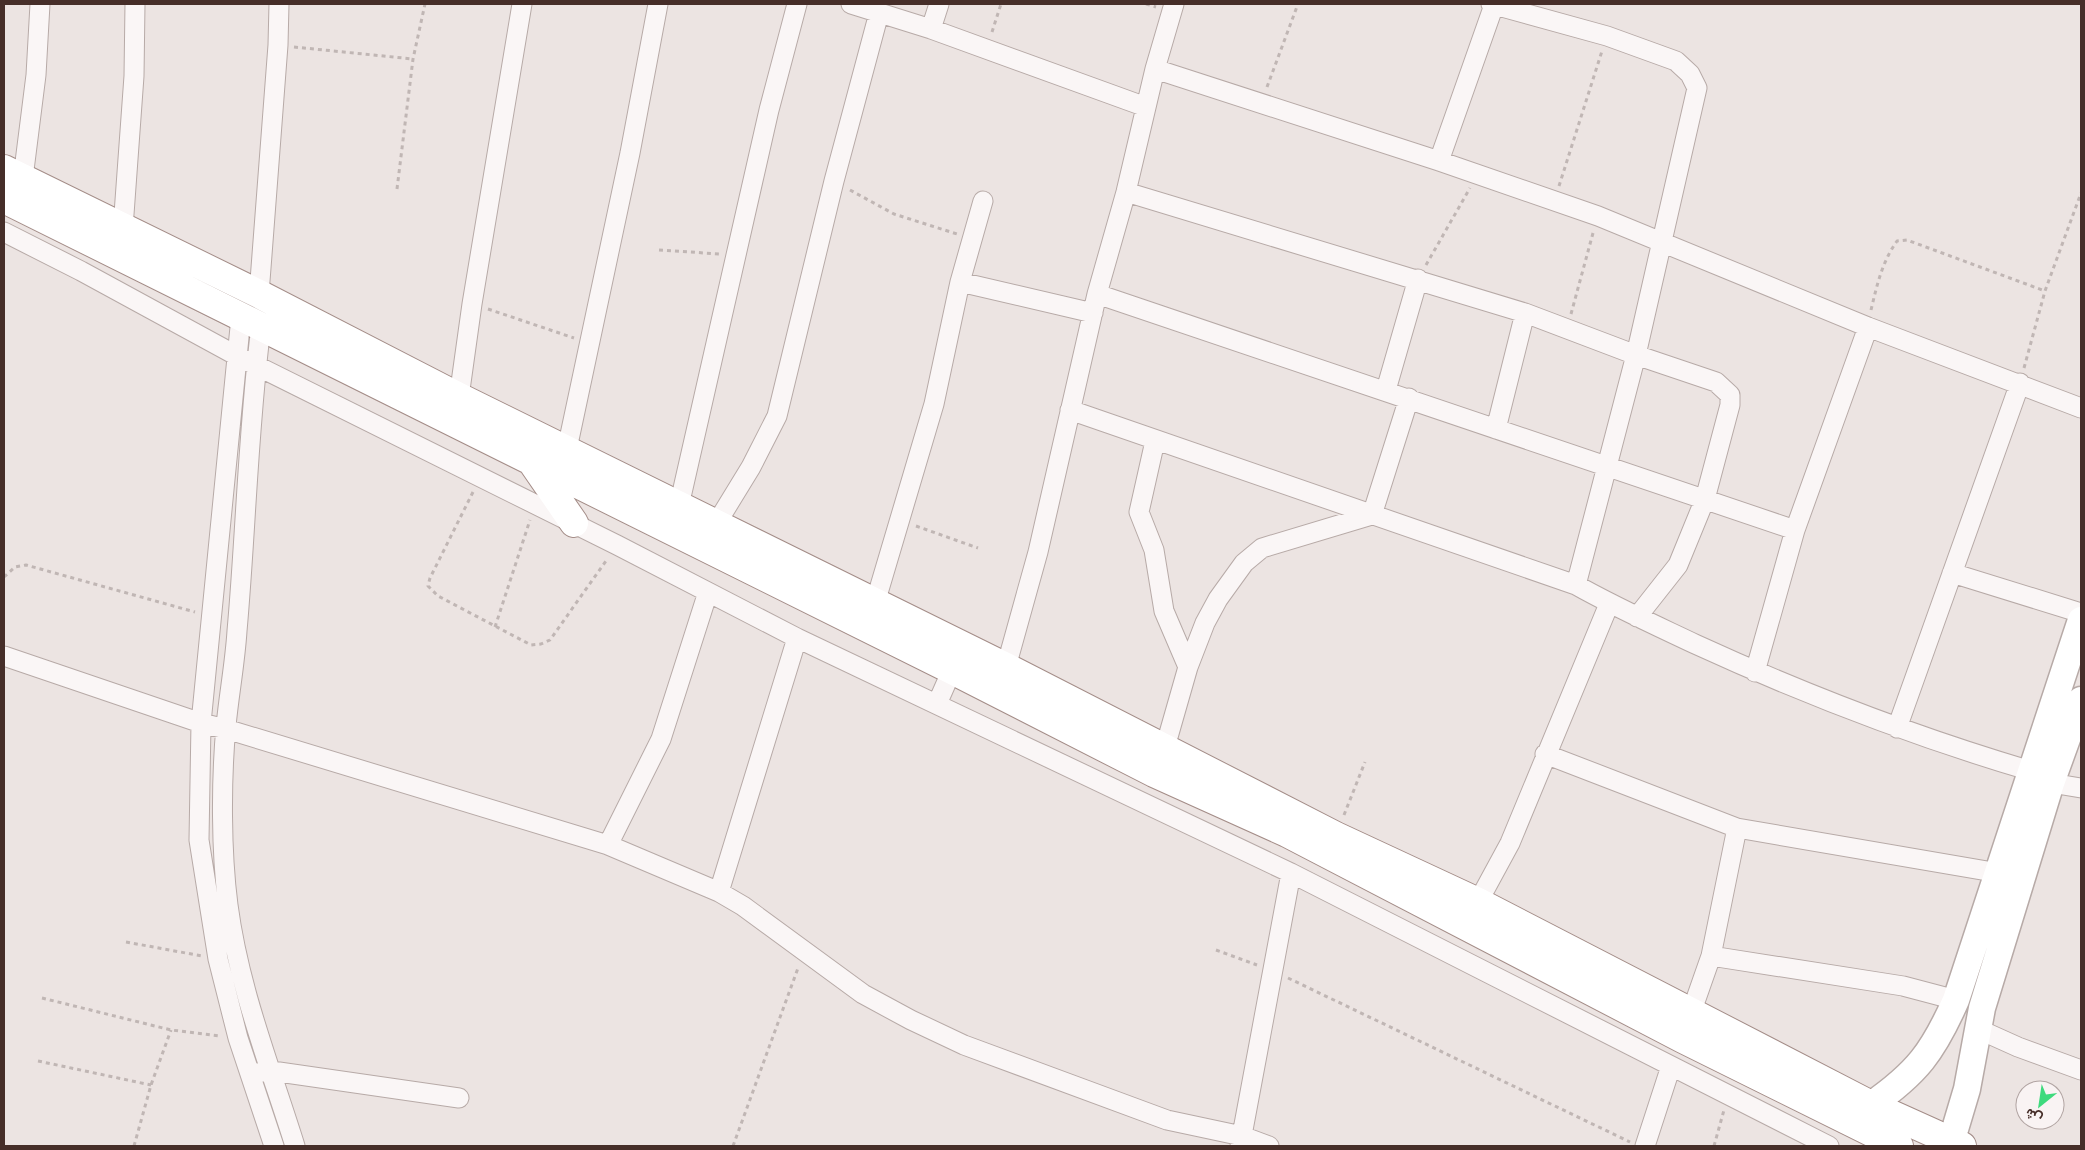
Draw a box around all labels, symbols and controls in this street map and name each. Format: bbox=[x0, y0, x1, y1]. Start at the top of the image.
north arrow bbox=[2015, 1080, 2065, 1130]
text: ش bbox=[2022, 1104, 2045, 1128]

